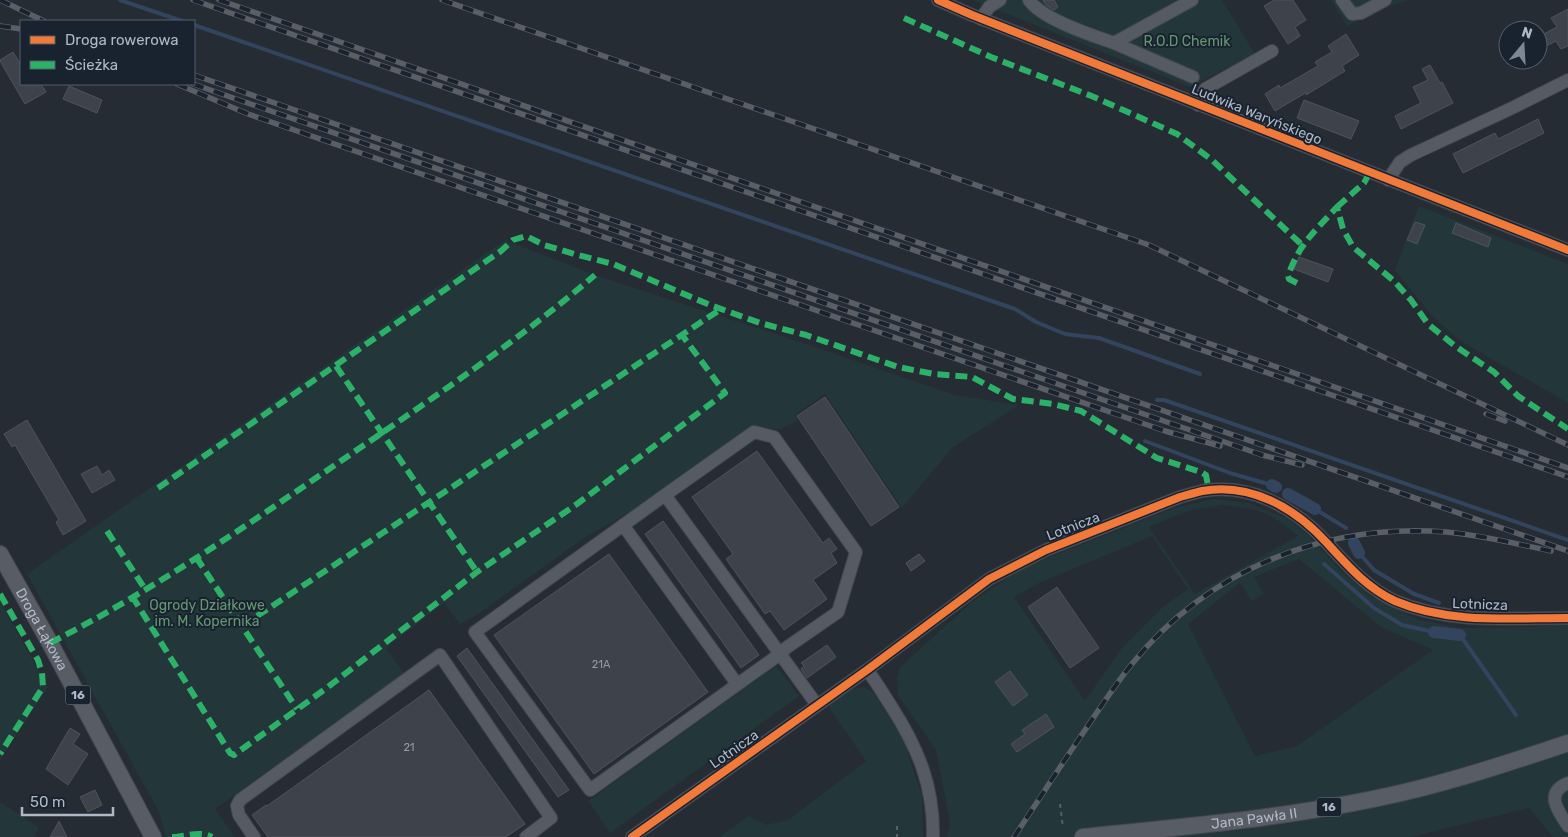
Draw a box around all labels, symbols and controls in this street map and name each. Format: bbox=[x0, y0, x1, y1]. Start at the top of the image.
legend bbox=[20, 20, 195, 85]
north arrow bbox=[1498, 20, 1548, 70]
text: N bbox=[1519, 23, 1534, 43]
text: Droga rowerowa bbox=[65, 31, 179, 49]
park label: R.O.D Chemik bbox=[1144, 33, 1231, 50]
text: Ścieżka bbox=[65, 56, 118, 74]
street label: Ludwika Waryńskiego bbox=[1189, 81, 1325, 148]
street label: Lotnicza bbox=[1044, 509, 1102, 544]
street label: Droga Łąkowa bbox=[12, 585, 71, 673]
street label: Lotnicza bbox=[1452, 595, 1508, 614]
park label: Ogrody Działkowe im. M. Kopernika bbox=[149, 597, 265, 630]
house number: 21A bbox=[592, 658, 611, 671]
road number: 16 bbox=[66, 686, 90, 704]
street label: Lotnicza bbox=[707, 726, 762, 772]
house number: 21 bbox=[403, 741, 415, 754]
scale bar bbox=[22, 784, 114, 816]
text: 50 m bbox=[30, 793, 65, 811]
road number: 16 bbox=[1316, 798, 1342, 816]
street label: Jana Pawła II bbox=[1210, 805, 1298, 833]

